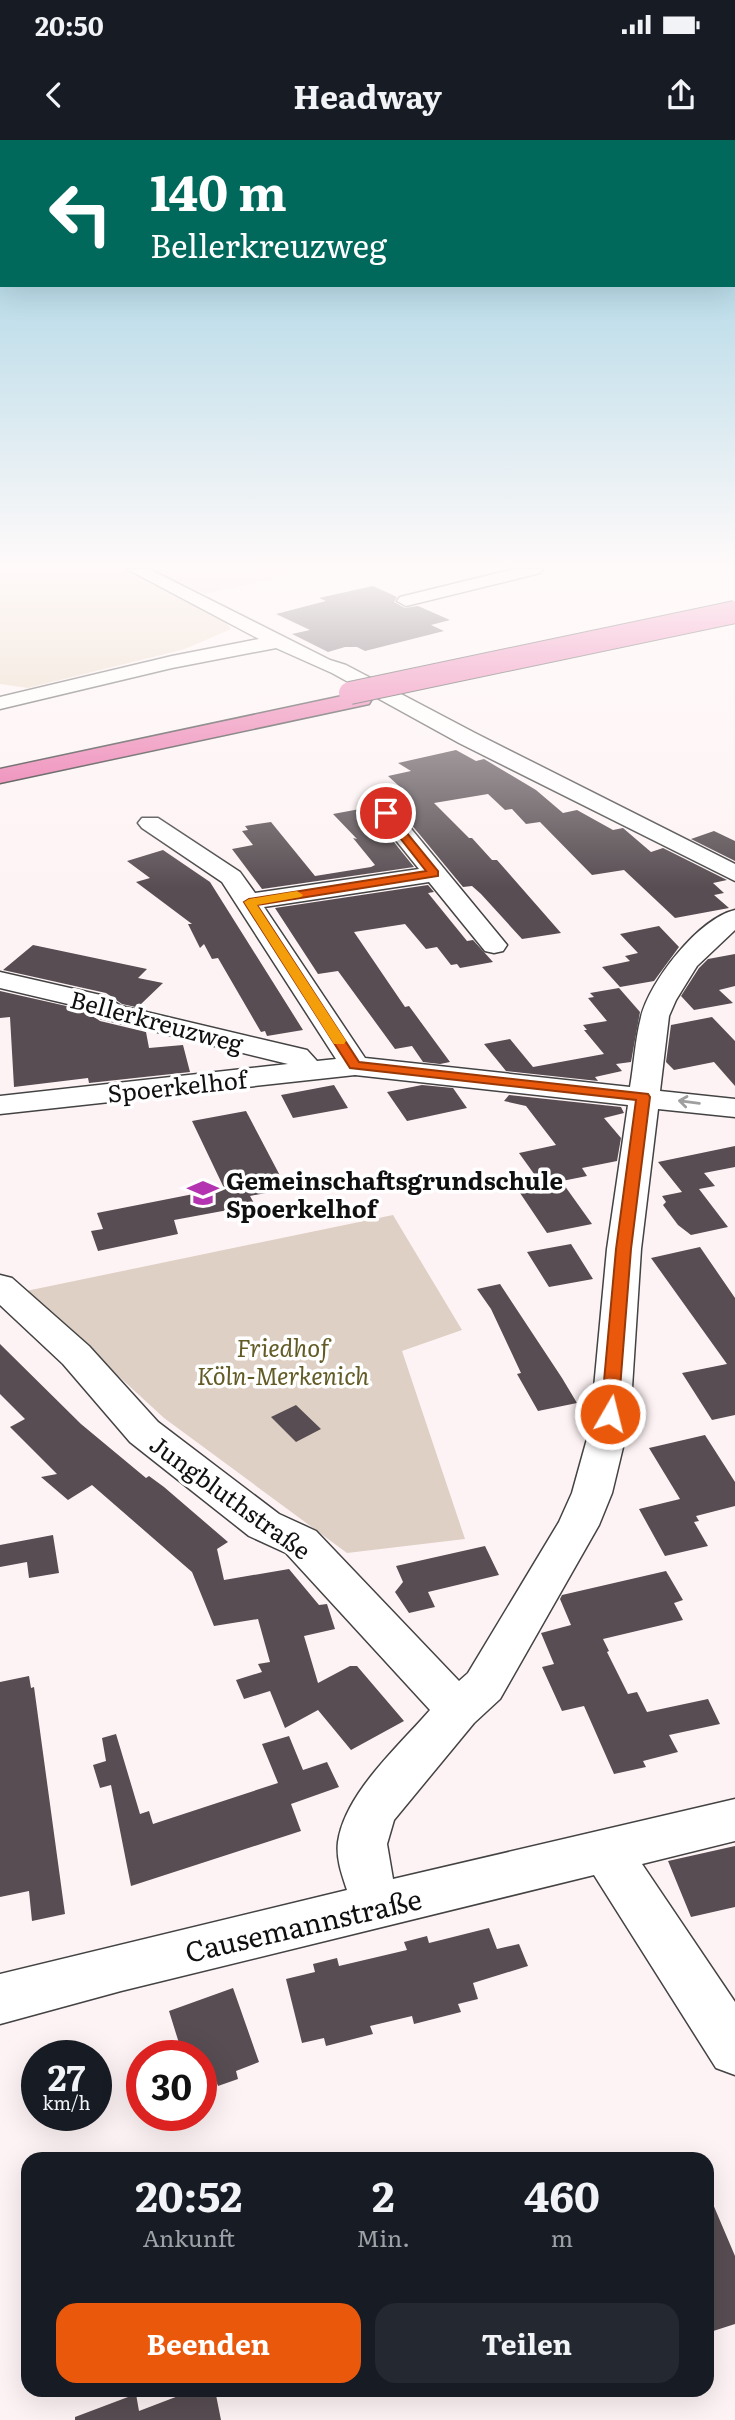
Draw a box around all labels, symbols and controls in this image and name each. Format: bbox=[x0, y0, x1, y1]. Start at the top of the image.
text: 20:50 bbox=[35, 5, 104, 44]
text: Headway bbox=[293, 71, 442, 119]
icon: back bbox=[35, 76, 73, 114]
icon: share bbox=[662, 76, 700, 114]
text: 140 m bbox=[150, 153, 287, 226]
icon: left bbox=[35, 168, 126, 259]
text: Bellerkreuzweg bbox=[150, 220, 387, 268]
pin bbox=[356, 783, 416, 843]
icon: arrive bbox=[367, 794, 405, 832]
street label: Bellerkreuzweg bbox=[67, 980, 248, 1060]
street label: Spoerkelhof bbox=[106, 1060, 250, 1110]
one-way arrow bbox=[678, 1096, 701, 1109]
place label: Gemeinschaftsgrundschule Spoerkelhof bbox=[226, 1162, 563, 1225]
school or university icon: Gemeinschaftsgrundschule Spoerkelhof bbox=[186, 1176, 220, 1210]
park label: Friedhof Köln-Merkenich bbox=[197, 1329, 369, 1392]
position arrow bbox=[573, 1377, 647, 1451]
street label: Jungbluthstraße bbox=[143, 1426, 319, 1566]
street label: Causemannstraße bbox=[180, 1876, 426, 1972]
speed limit sign: 30 bbox=[126, 2040, 217, 2131]
text: 27 bbox=[48, 2050, 85, 2102]
text: km/h bbox=[43, 2089, 90, 2116]
text: 20:52 bbox=[135, 2163, 242, 2225]
text: 2 bbox=[372, 2163, 395, 2225]
text: 460 bbox=[524, 2163, 600, 2225]
text: Ankunft bbox=[143, 2220, 235, 2254]
text: Min. bbox=[357, 2220, 410, 2254]
text: m bbox=[551, 2220, 573, 2254]
button: Beenden bbox=[56, 2303, 361, 2383]
button: Teilen bbox=[375, 2303, 679, 2383]

